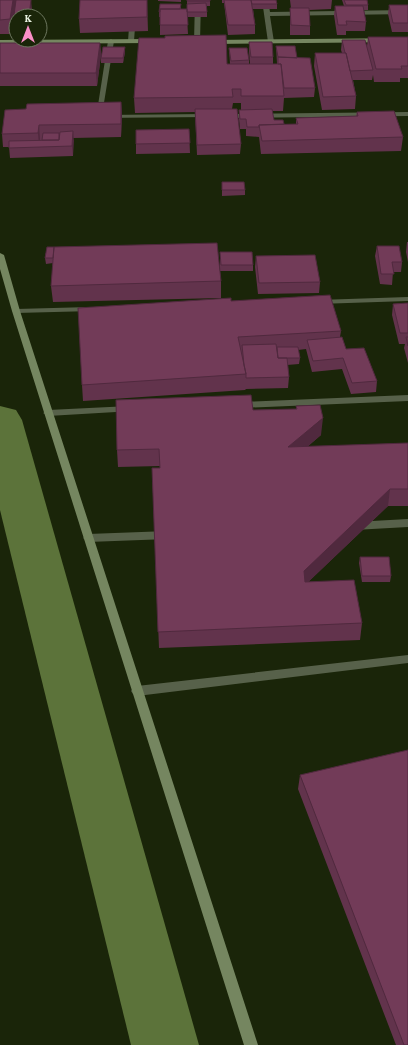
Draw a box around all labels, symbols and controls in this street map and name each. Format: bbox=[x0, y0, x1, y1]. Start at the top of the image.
north arrow bbox=[8, 8, 48, 48]
text: K bbox=[24, 12, 32, 24]

